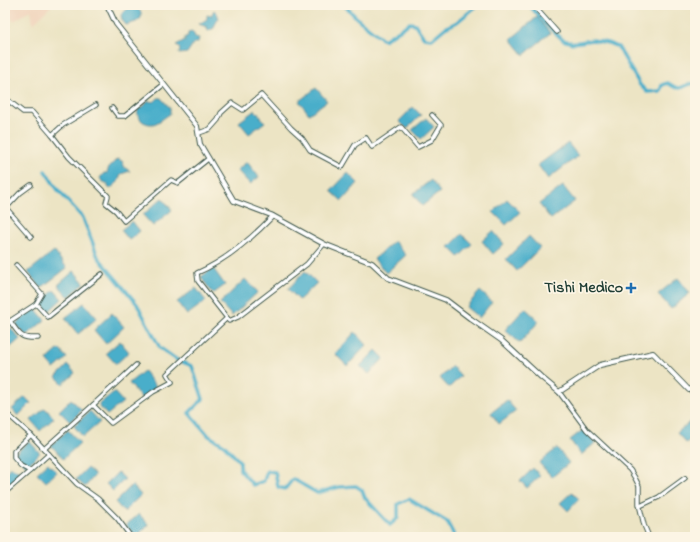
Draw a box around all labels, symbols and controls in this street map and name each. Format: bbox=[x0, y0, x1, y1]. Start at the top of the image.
place label: Tishi Medico bbox=[544, 276, 623, 300]
marker: Tishi Medico bbox=[626, 283, 636, 293]

